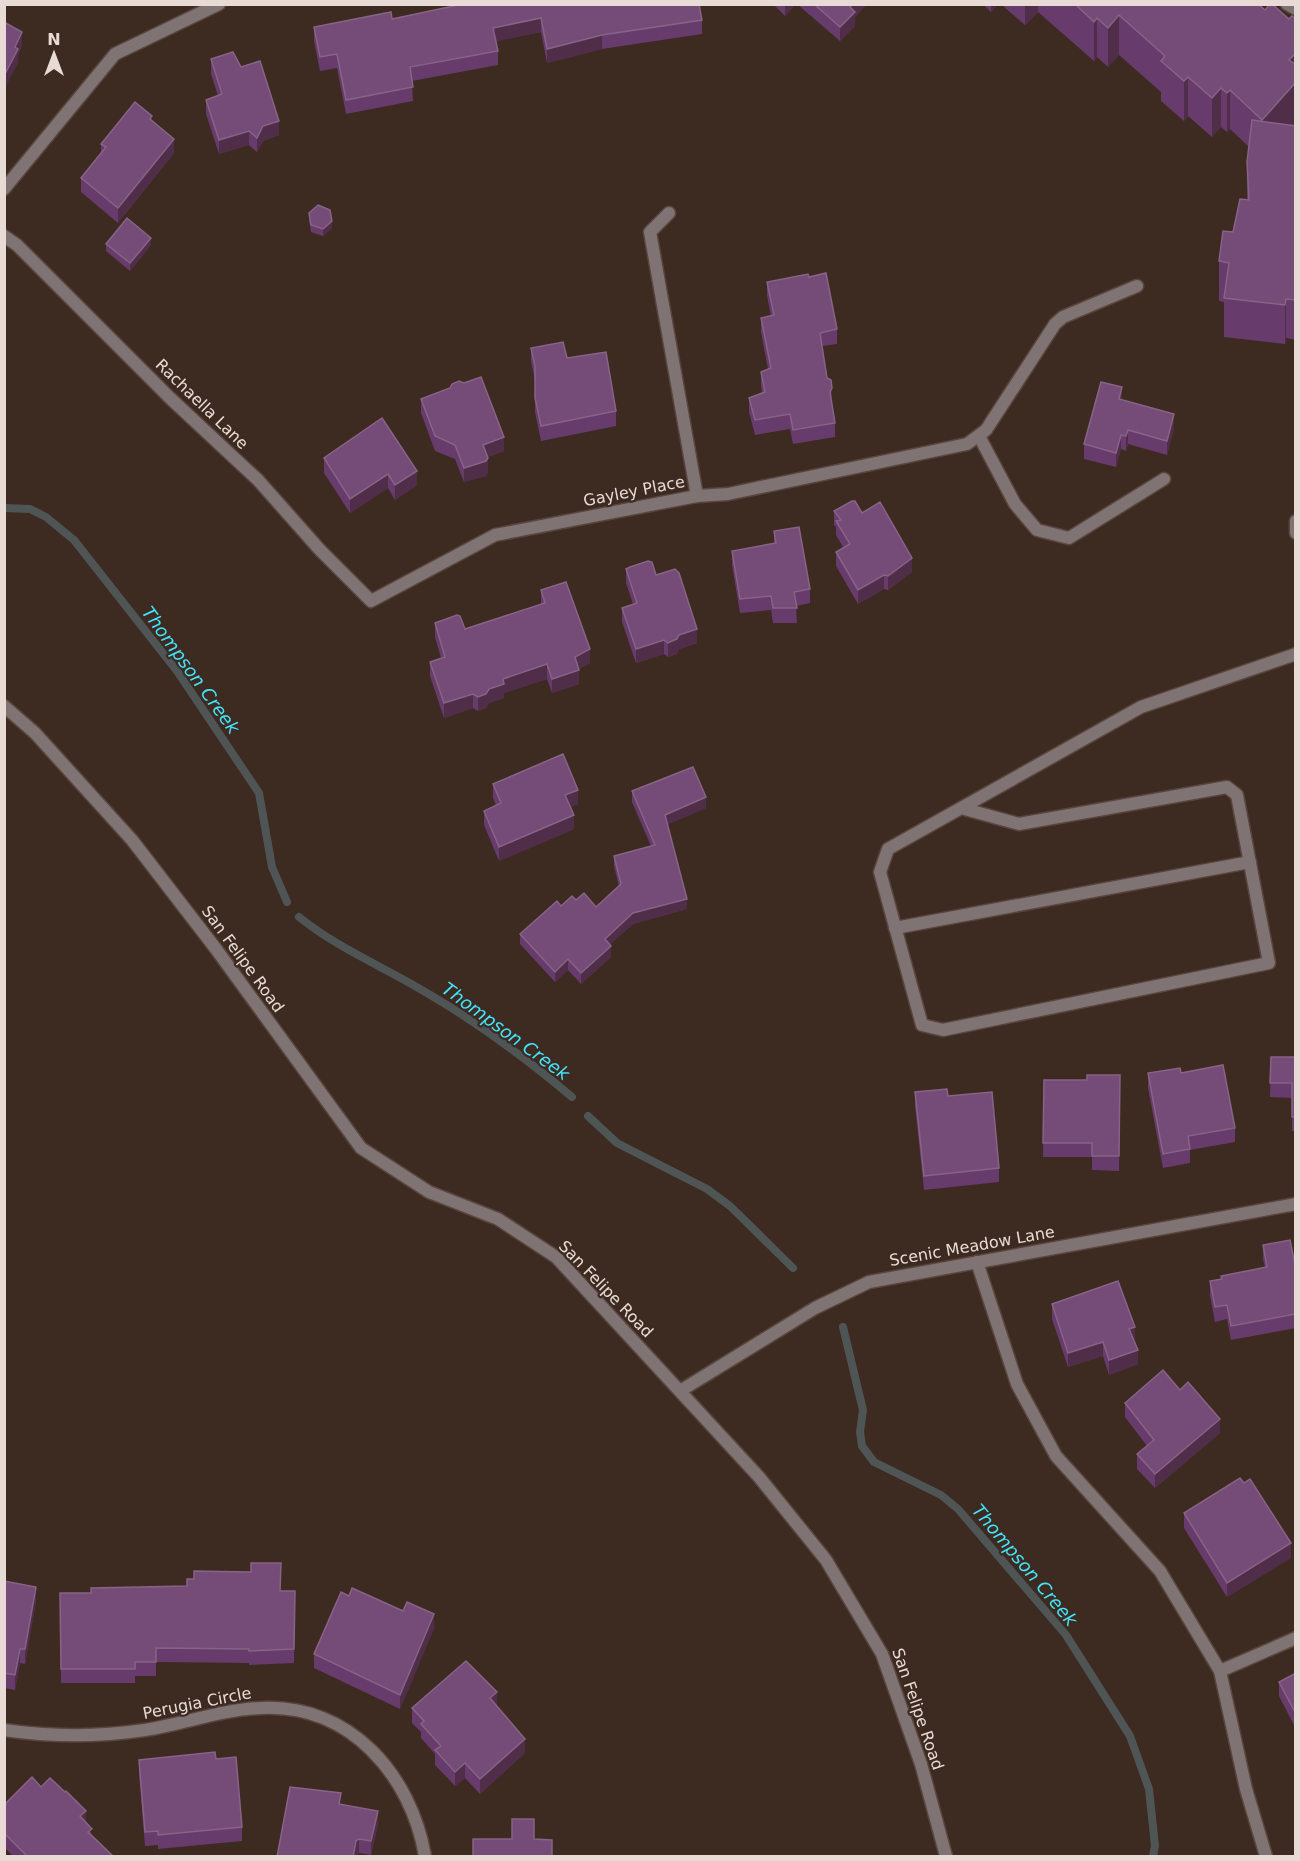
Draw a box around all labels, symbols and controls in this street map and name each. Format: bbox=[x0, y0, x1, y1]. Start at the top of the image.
north arrow bbox=[24, 24, 84, 84]
text: N bbox=[47, 30, 61, 49]
street label: Rachaella Lane bbox=[152, 355, 252, 453]
street label: Gayley Place bbox=[582, 472, 686, 510]
water label: Thompson Creek bbox=[138, 602, 245, 739]
street label: San Felipe Road bbox=[198, 902, 288, 1016]
water label: Thompson Creek bbox=[438, 978, 575, 1085]
street label: Scenic Meadow Lane bbox=[888, 1222, 1056, 1270]
street label: San Felipe Road bbox=[555, 1237, 657, 1341]
water label: Thompson Creek bbox=[968, 1500, 1083, 1631]
street label: San Felipe Road bbox=[888, 1646, 948, 1772]
street label: Perugia Circle bbox=[141, 1683, 253, 1723]

